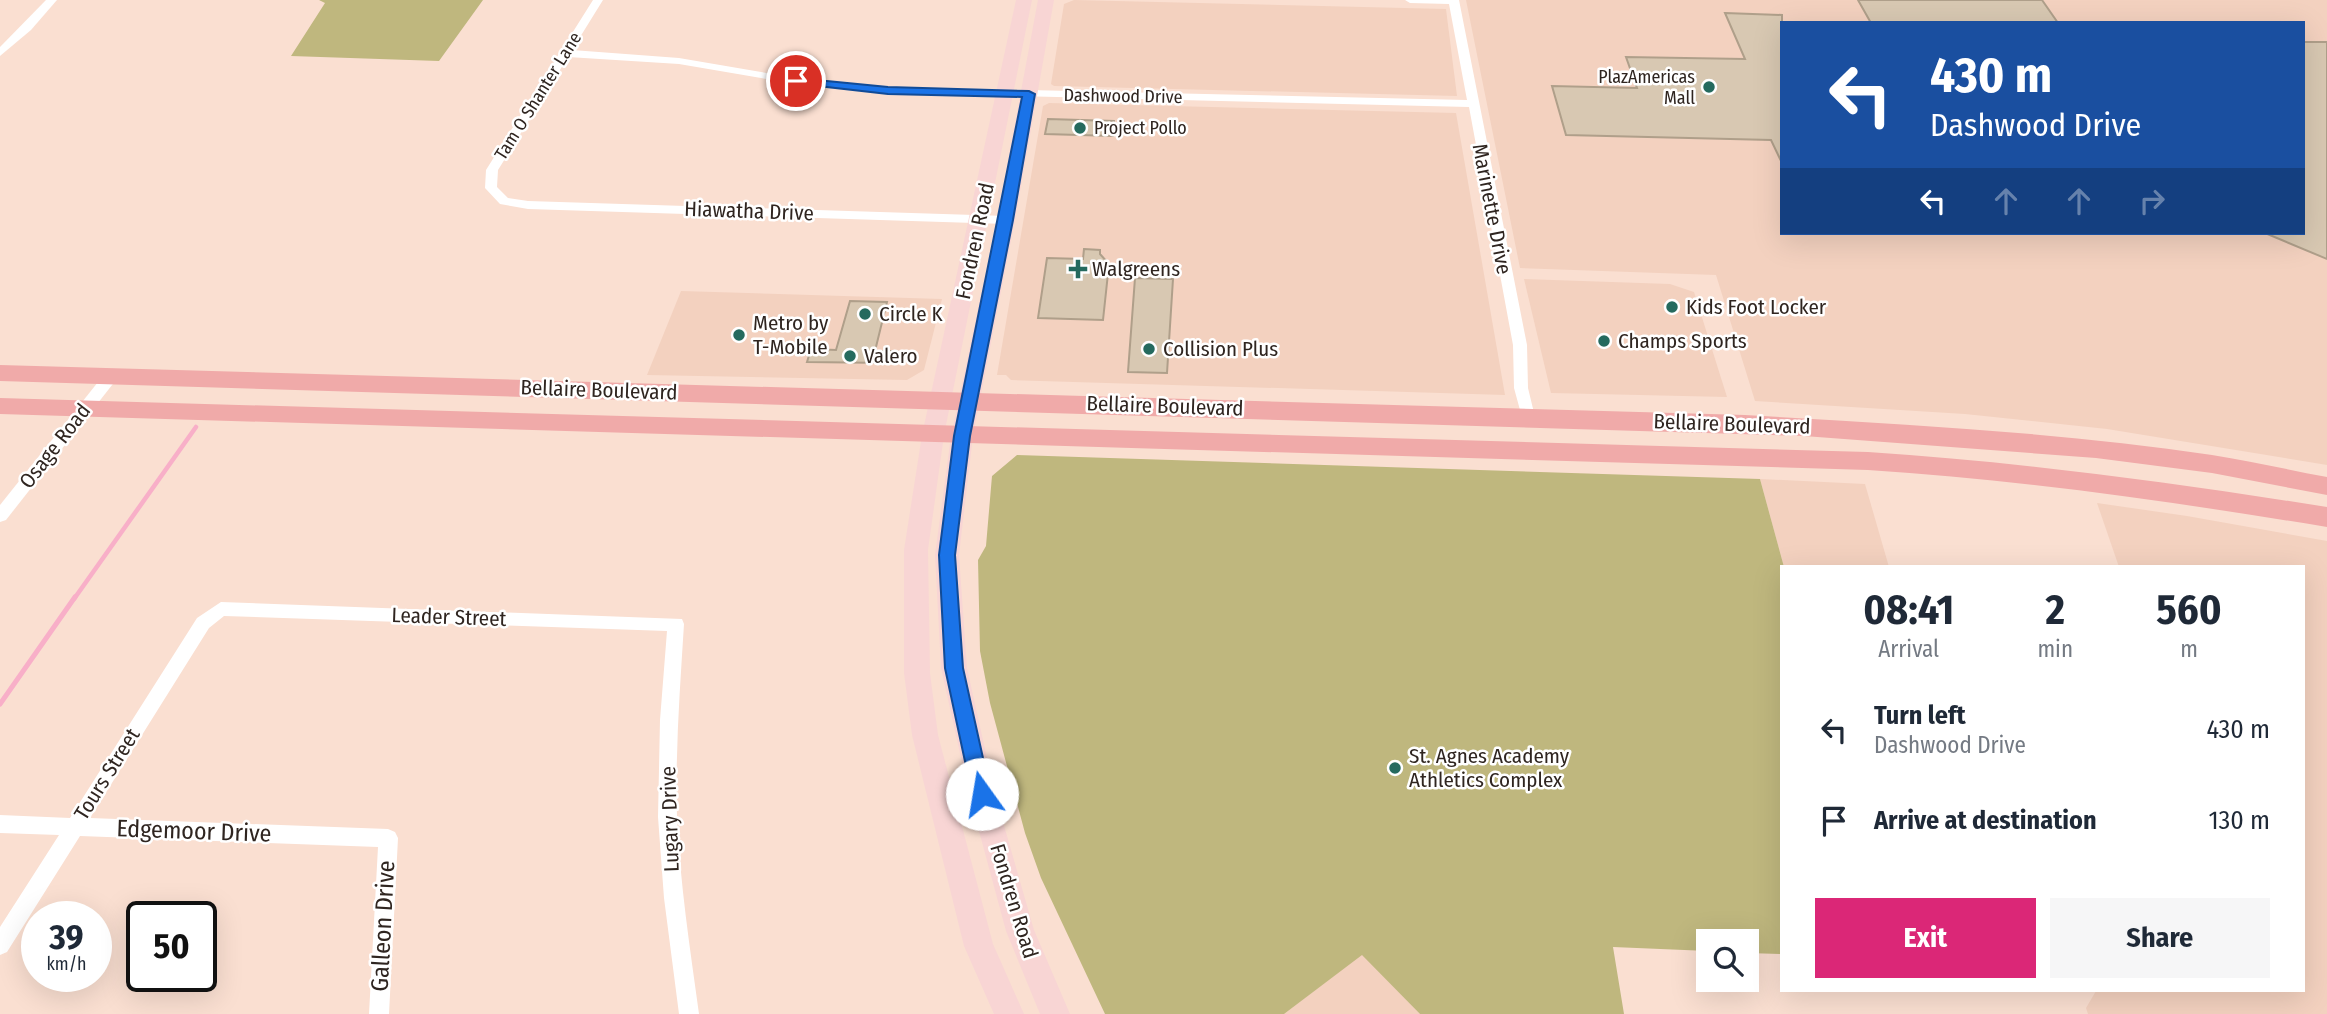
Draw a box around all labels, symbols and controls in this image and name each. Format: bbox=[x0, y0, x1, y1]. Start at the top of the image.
street label: Tam O Shanter Lane bbox=[490, 28, 586, 164]
text: 430 m bbox=[1930, 46, 2052, 105]
icon: left bbox=[1815, 49, 1906, 140]
pin bbox=[766, 51, 826, 111]
icon: arrive bbox=[777, 62, 815, 100]
place label: PlazAmericas Mall bbox=[1598, 66, 1695, 109]
marker: PlazAmericas Mall bbox=[1701, 79, 1717, 95]
street label: Dashwood Drive bbox=[1063, 84, 1183, 108]
text: Dashwood Drive bbox=[1930, 106, 2141, 144]
place label: Project Pollo bbox=[1094, 117, 1187, 139]
marker: Project Pollo bbox=[1072, 120, 1088, 136]
street label: Marinette Drive bbox=[1467, 142, 1517, 276]
street label: Fondren Road bbox=[950, 180, 1000, 302]
icon: left bbox=[1914, 182, 1952, 220]
icon: ahead bbox=[1987, 182, 2025, 220]
icon: ahead bbox=[2060, 182, 2098, 220]
icon: right bbox=[2133, 182, 2171, 220]
street label: Hiawatha Drive bbox=[684, 196, 814, 226]
place label: Walgreens bbox=[1092, 256, 1180, 282]
marker: Walgreens bbox=[1070, 261, 1086, 277]
place label: Kids Foot Locker bbox=[1686, 294, 1827, 320]
marker: Kids Foot Locker bbox=[1664, 299, 1680, 315]
place label: Circle K bbox=[879, 301, 943, 327]
marker: Circle K bbox=[857, 306, 873, 322]
place label: Metro by T-Mobile bbox=[753, 310, 829, 360]
marker: Metro by T-Mobile bbox=[731, 327, 747, 343]
place label: Champs Sports bbox=[1618, 328, 1747, 354]
marker: Champs Sports bbox=[1596, 333, 1612, 349]
place label: Collision Plus bbox=[1163, 336, 1278, 362]
marker: Collision Plus bbox=[1141, 341, 1157, 357]
place label: Valero bbox=[864, 343, 918, 369]
marker: Valero bbox=[842, 348, 858, 364]
street label: Bellaire Boulevard bbox=[520, 374, 678, 406]
street label: Bellaire Boulevard bbox=[1086, 390, 1244, 422]
street label: Osage Road bbox=[14, 398, 96, 494]
street label: Bellaire Boulevard bbox=[1653, 408, 1811, 440]
text: 08:41 bbox=[1863, 585, 1954, 635]
text: 2 bbox=[2046, 585, 2065, 635]
text: 560 bbox=[2156, 585, 2222, 635]
street label: Leader Street bbox=[391, 602, 507, 632]
text: Arrival bbox=[1878, 635, 1939, 663]
text: min bbox=[2037, 635, 2073, 663]
text: m bbox=[2180, 635, 2198, 663]
text: Turn left bbox=[1874, 700, 1966, 731]
icon: left bbox=[1815, 711, 1853, 749]
text: 430 m bbox=[2206, 714, 2270, 745]
street label: Tours Street bbox=[69, 723, 145, 825]
text: Dashwood Drive bbox=[1874, 731, 2026, 759]
place label: St. Agnes Academy Athletics Complex bbox=[1409, 743, 1570, 793]
position arrow bbox=[945, 757, 1019, 831]
marker: St. Agnes Academy Athletics Complex bbox=[1387, 760, 1403, 776]
street label: Lugary Drive bbox=[655, 766, 685, 872]
icon: arrive bbox=[1815, 802, 1853, 840]
text: Arrive at destination bbox=[1874, 805, 2097, 836]
text: 130 m bbox=[2208, 805, 2270, 836]
street label: Edgemoor Drive bbox=[116, 814, 272, 848]
street label: Fondren Road bbox=[984, 841, 1044, 961]
street label: Galleon Drive bbox=[366, 860, 400, 992]
button: Exit bbox=[1815, 898, 2036, 978]
button: Share bbox=[2050, 898, 2270, 978]
speed limit sign: 50 bbox=[126, 901, 217, 992]
text: 39 bbox=[49, 916, 84, 958]
map controls bbox=[1696, 929, 1759, 992]
button: search bbox=[1696, 929, 1759, 992]
text: km/h bbox=[46, 953, 87, 975]

